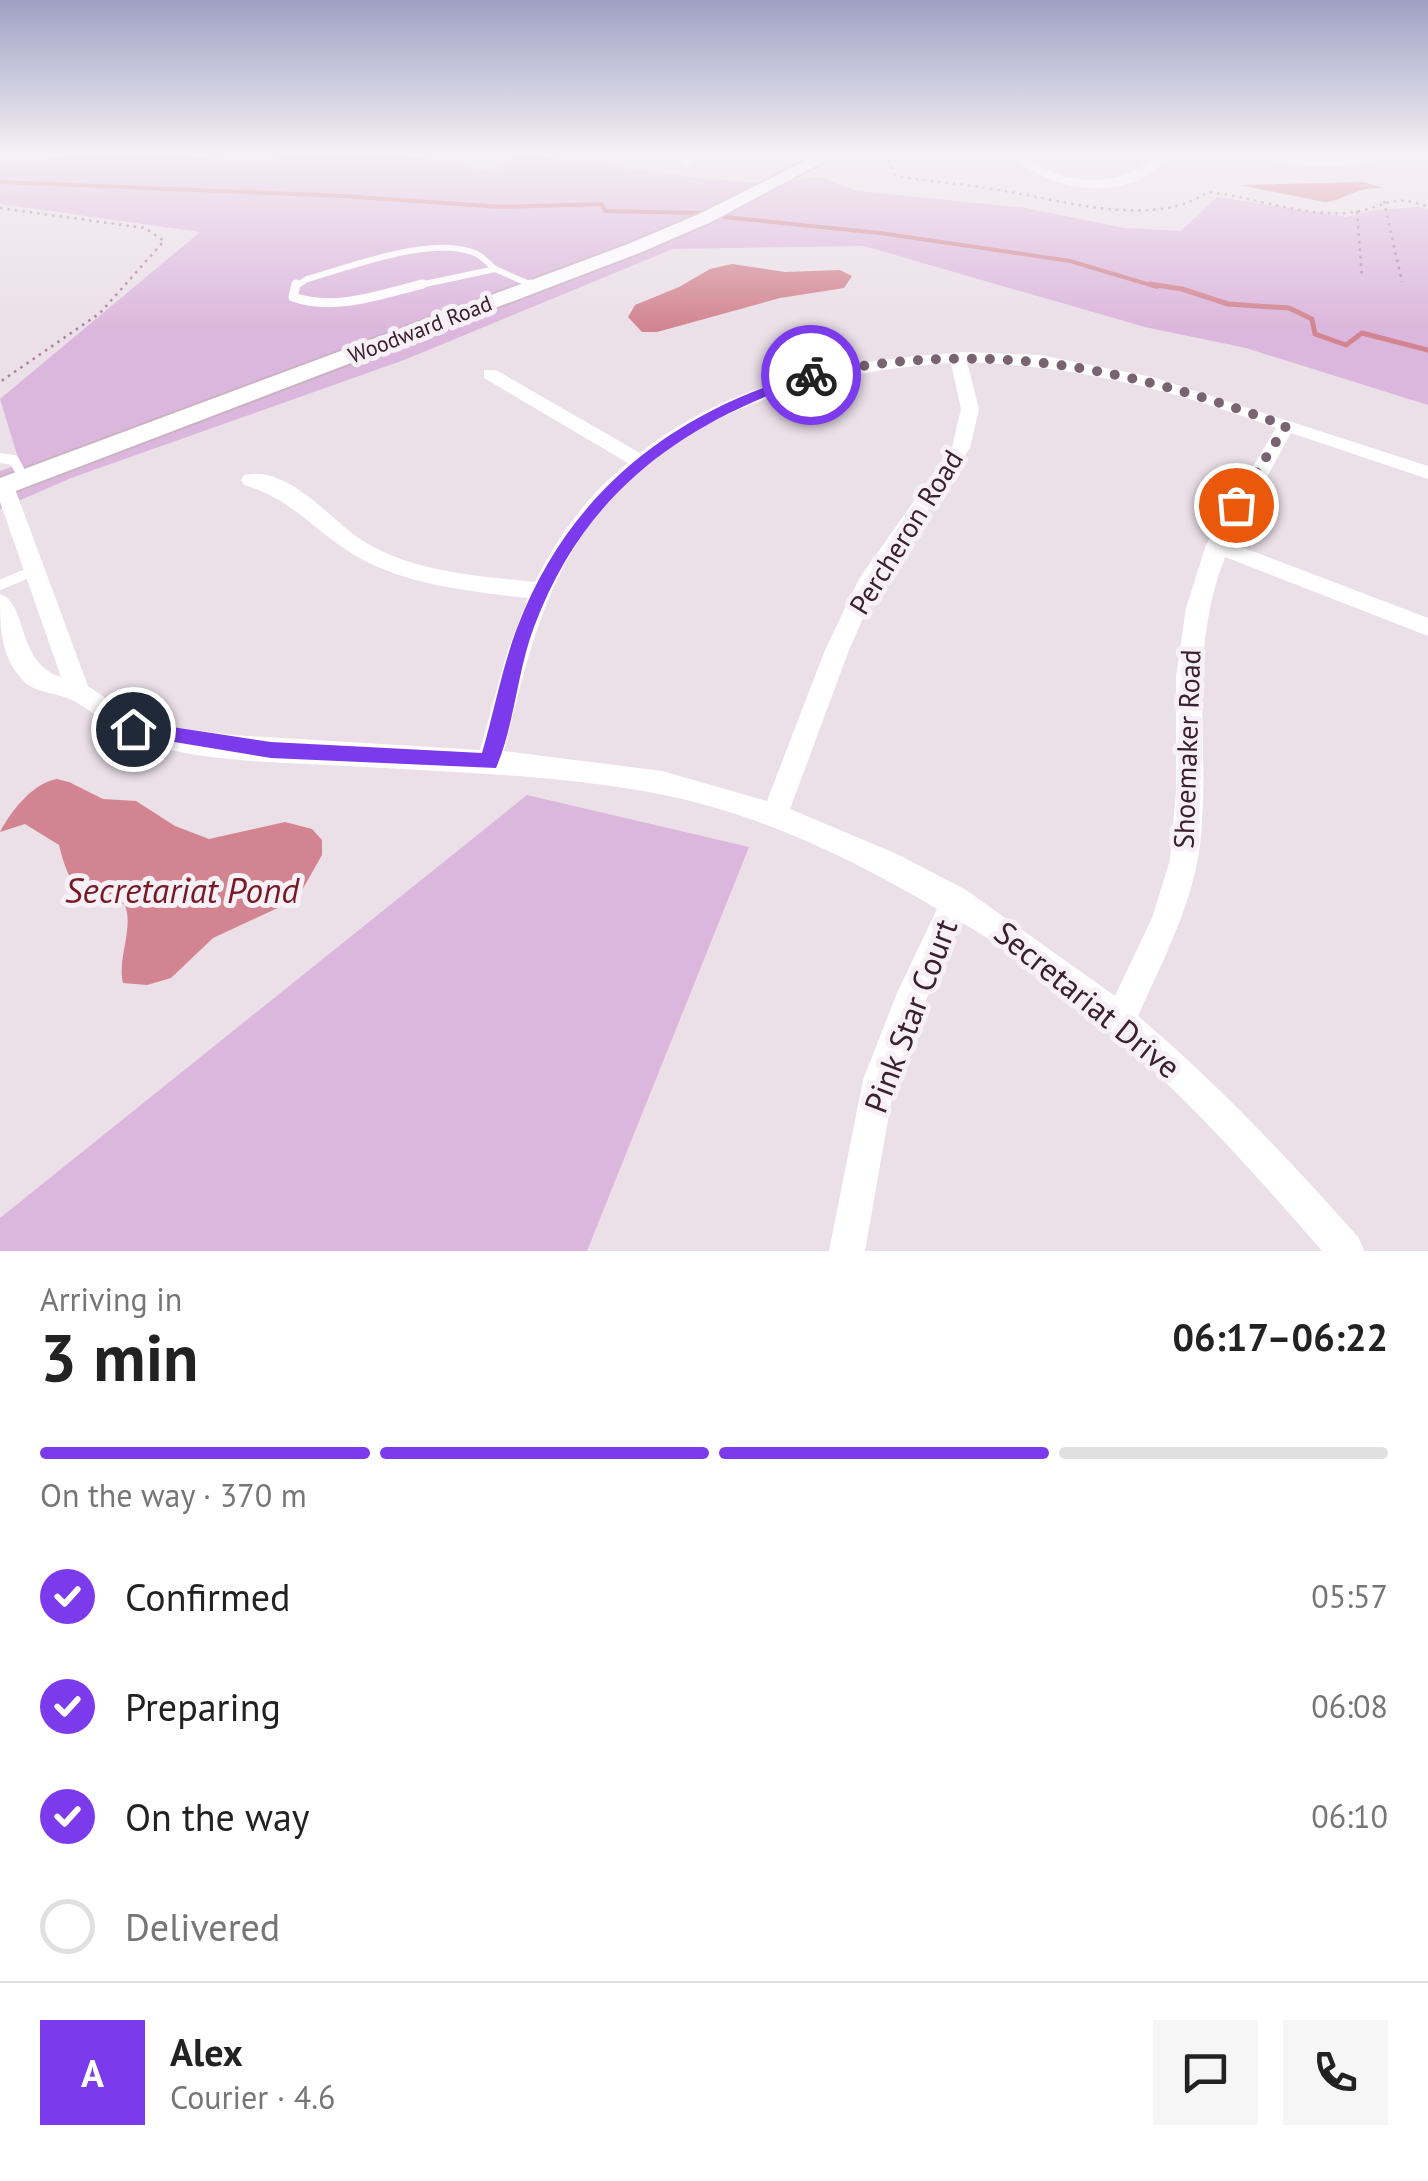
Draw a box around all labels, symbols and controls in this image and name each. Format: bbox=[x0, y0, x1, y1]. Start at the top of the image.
street label: Woodward Road bbox=[344, 289, 496, 369]
courier bbox=[761, 325, 861, 425]
icon: bike bbox=[784, 348, 839, 403]
street label: Percheron Road bbox=[840, 443, 971, 621]
pin bbox=[1194, 463, 1279, 548]
icon: bag bbox=[1209, 478, 1264, 533]
street label: Shoemaker Road bbox=[1165, 649, 1208, 849]
pin bbox=[91, 687, 176, 772]
icon: home bbox=[106, 702, 161, 757]
water label: Secretariat Pond bbox=[65, 867, 300, 913]
street label: Secretariat Drive bbox=[986, 911, 1189, 1087]
street label: Pink Star Court bbox=[854, 913, 966, 1119]
text: Arriving in bbox=[40, 1278, 182, 1320]
text: 06:17–06:22 bbox=[1173, 1312, 1388, 1361]
text: 3 min bbox=[40, 1315, 199, 1399]
text: On the way · 370 m bbox=[40, 1474, 307, 1516]
icon: check bbox=[40, 1569, 95, 1624]
text: Confirmed bbox=[125, 1572, 291, 1621]
text: 05:57 bbox=[1311, 1575, 1388, 1617]
icon: check bbox=[40, 1679, 95, 1734]
text: Preparing bbox=[125, 1682, 281, 1731]
text: 06:08 bbox=[1311, 1685, 1388, 1727]
icon: check bbox=[40, 1789, 95, 1844]
text: On the way bbox=[125, 1792, 310, 1841]
text: 06:10 bbox=[1311, 1795, 1388, 1837]
text: Delivered bbox=[125, 1902, 280, 1951]
button: chat bbox=[1153, 2020, 1258, 2125]
button: phone bbox=[1283, 2020, 1388, 2125]
text: Alex bbox=[170, 2027, 243, 2076]
text: A bbox=[81, 2048, 104, 2097]
text: Courier · 4.6 bbox=[170, 2076, 336, 2118]

